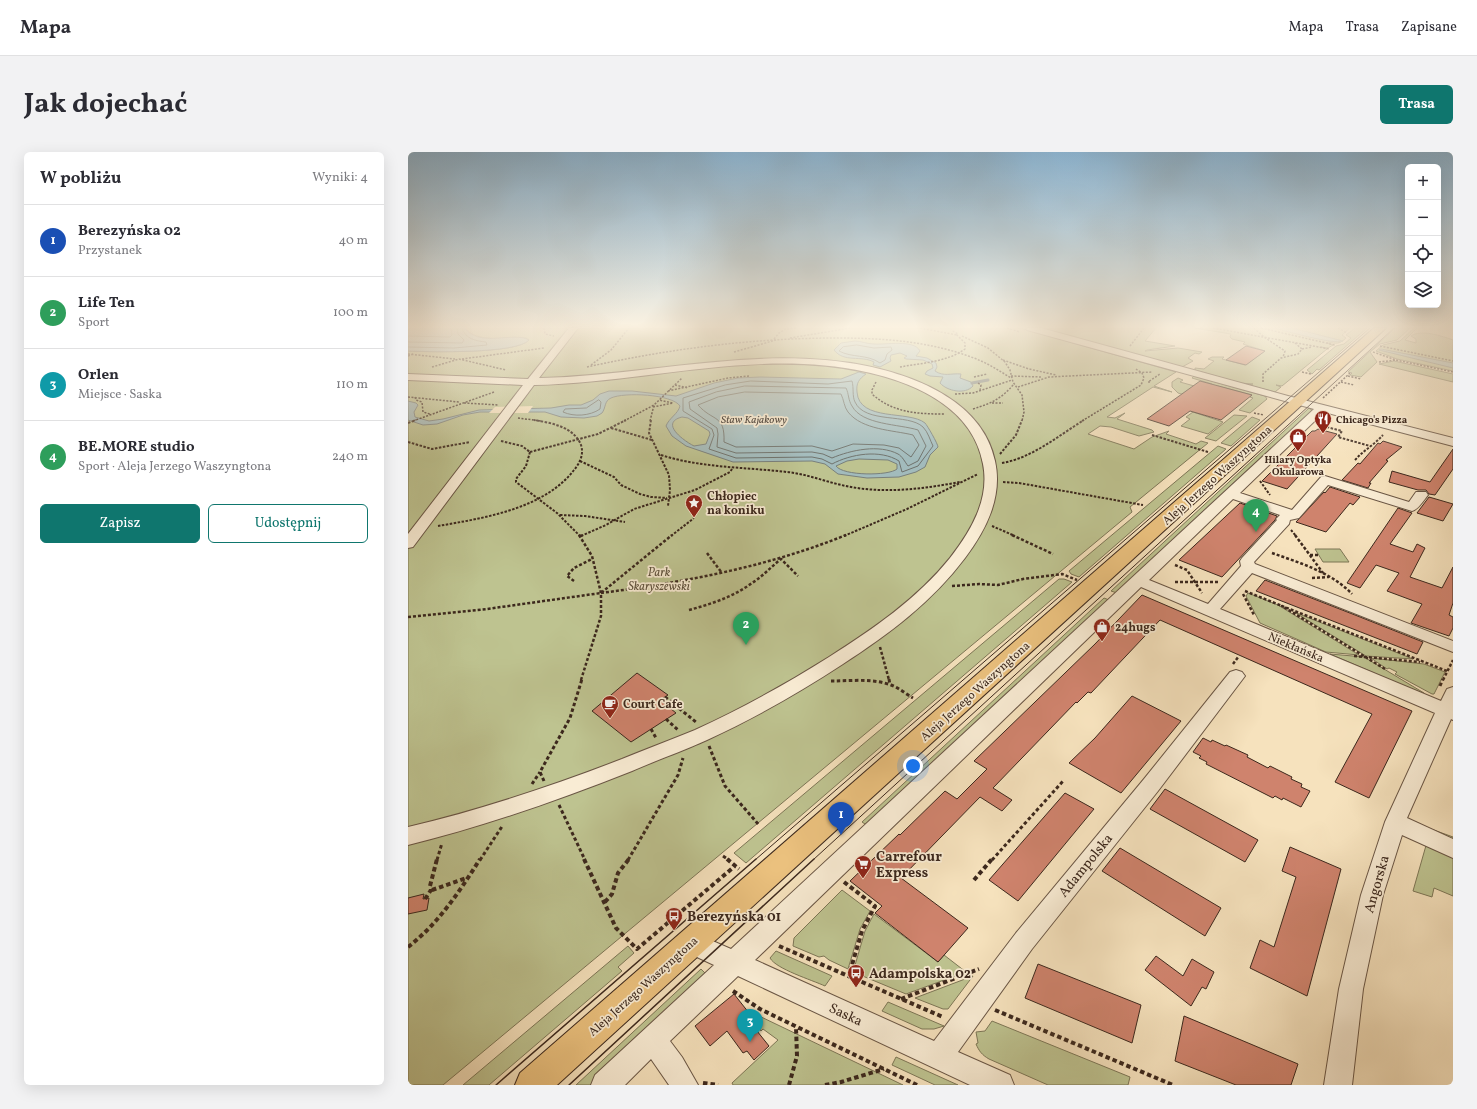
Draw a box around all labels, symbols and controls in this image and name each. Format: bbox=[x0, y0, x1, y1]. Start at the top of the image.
text: Mapa bbox=[20, 15, 71, 41]
text: Mapa bbox=[1289, 18, 1324, 37]
text: Trasa bbox=[1346, 18, 1379, 37]
text: Zapisane bbox=[1401, 18, 1457, 37]
text: Jak dojechać bbox=[24, 85, 187, 124]
button: Trasa bbox=[1380, 85, 1453, 124]
map controls bbox=[1405, 164, 1441, 308]
button: + bbox=[1405, 164, 1441, 200]
text: W pobliżu bbox=[40, 167, 121, 190]
text: Wyniki: 4 bbox=[312, 169, 368, 187]
button: − bbox=[1405, 200, 1441, 236]
text: Berezyńska 02 bbox=[78, 221, 181, 242]
text: 1 bbox=[50, 232, 56, 250]
text: 40 m bbox=[339, 232, 368, 250]
button: locate bbox=[1405, 236, 1441, 272]
text: Przystanek bbox=[78, 242, 142, 260]
button: layers bbox=[1405, 272, 1441, 308]
text: Life Ten bbox=[78, 293, 135, 314]
text: 2 bbox=[50, 304, 56, 322]
text: 100 m bbox=[333, 304, 368, 322]
text: Sport bbox=[78, 314, 110, 332]
text: Orlen bbox=[78, 365, 119, 386]
text: 3 bbox=[50, 376, 56, 394]
text: 110 m bbox=[336, 376, 368, 394]
text: Miejsce · Saska bbox=[78, 386, 162, 404]
restaurant icon: Chicago's Pizza bbox=[1313, 409, 1333, 434]
water label: Staw Kajakowy bbox=[721, 413, 787, 428]
place label: Chicago's Pizza bbox=[1336, 413, 1408, 427]
street label: Aleja Jerzego Waszyngtona bbox=[1159, 422, 1276, 529]
shop icon: Hilary Optyka Okularowa bbox=[1288, 427, 1308, 452]
text: BE.MORE studio bbox=[78, 437, 194, 458]
text: 4 bbox=[49, 448, 57, 466]
text: 240 m bbox=[332, 448, 368, 466]
place label: Hilary Optyka Okularowa bbox=[1264, 453, 1332, 479]
text: Sport · Aleja Jerzego Waszyngtona bbox=[78, 458, 271, 476]
place label: Chłopiec na koniku bbox=[707, 489, 765, 519]
place icon: Chłopiec na koniku bbox=[684, 493, 704, 518]
pin: 4 bbox=[1243, 499, 1269, 532]
button: Zapisz bbox=[40, 504, 200, 543]
button: Udostępnij bbox=[208, 504, 368, 543]
park label: Park Skaryszewski bbox=[628, 565, 691, 595]
pin: 2 bbox=[733, 612, 759, 645]
shop icon: 24hugs bbox=[1092, 617, 1112, 642]
place label: 24hugs bbox=[1115, 620, 1156, 636]
street label: Niekłańska bbox=[1265, 629, 1326, 667]
street label: Aleja Jerzego Waszyngtona bbox=[917, 638, 1034, 745]
cafe icon: Court Cafe bbox=[600, 694, 620, 719]
place label: Court Cafe bbox=[623, 697, 683, 713]
your location bbox=[903, 756, 923, 776]
pin: 1 bbox=[828, 802, 854, 835]
street label: Adampolska bbox=[1055, 830, 1118, 902]
place label: Carrefour Express bbox=[876, 848, 942, 883]
street label: Angorska bbox=[1360, 853, 1395, 916]
supermarket icon: Carrefour Express bbox=[853, 854, 873, 879]
bus stop icon: Berezyńska 01 bbox=[664, 906, 684, 931]
place label: Berezyńska 01 bbox=[687, 908, 781, 927]
street label: Aleja Jerzego Waszyngtona bbox=[585, 933, 702, 1040]
bus stop icon: Adampolska 02 bbox=[846, 963, 866, 988]
place label: Adampolska 02 bbox=[869, 965, 971, 984]
street label: Saska bbox=[825, 999, 865, 1031]
pin: 3 bbox=[737, 1009, 763, 1042]

